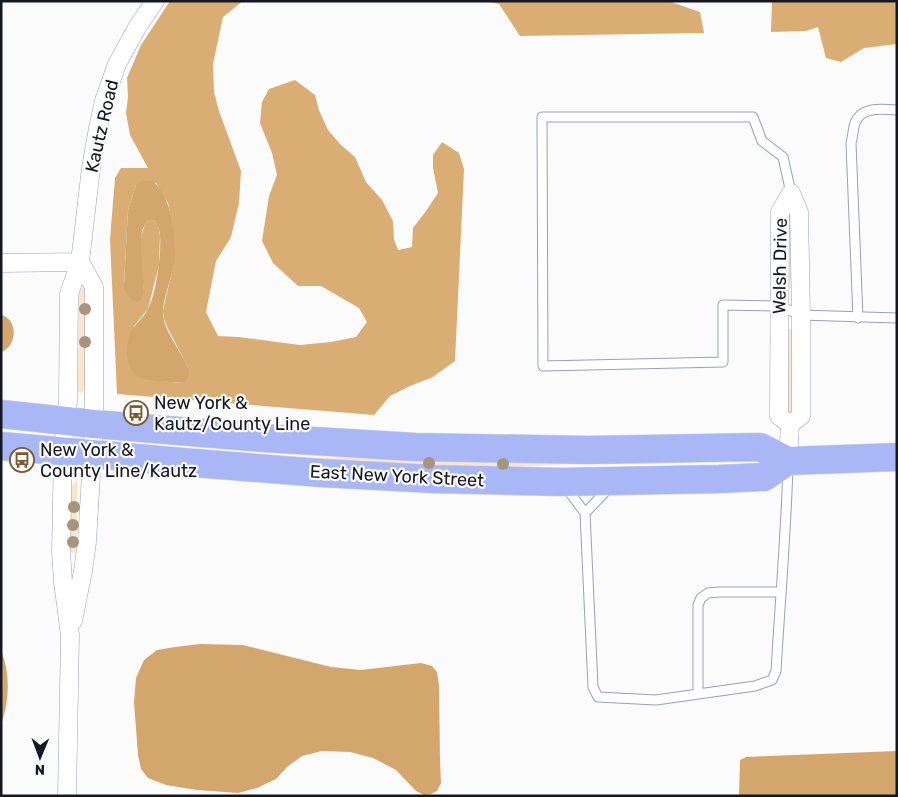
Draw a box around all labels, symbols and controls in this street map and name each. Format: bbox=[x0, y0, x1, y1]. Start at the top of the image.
street label: Kautz Road bbox=[81, 77, 123, 175]
street label: Welsh Drive bbox=[768, 218, 792, 314]
place label: New York & Kautz/County Line bbox=[154, 392, 310, 435]
bus stop icon: New York & Kautz/County Line bbox=[123, 400, 149, 426]
place label: New York & County Line/Kautz bbox=[40, 439, 197, 482]
bus stop icon: New York & County Line/Kautz bbox=[9, 447, 35, 473]
street label: East New York Street bbox=[309, 460, 485, 492]
north arrow bbox=[15, 732, 65, 782]
text: N bbox=[35, 761, 45, 778]

